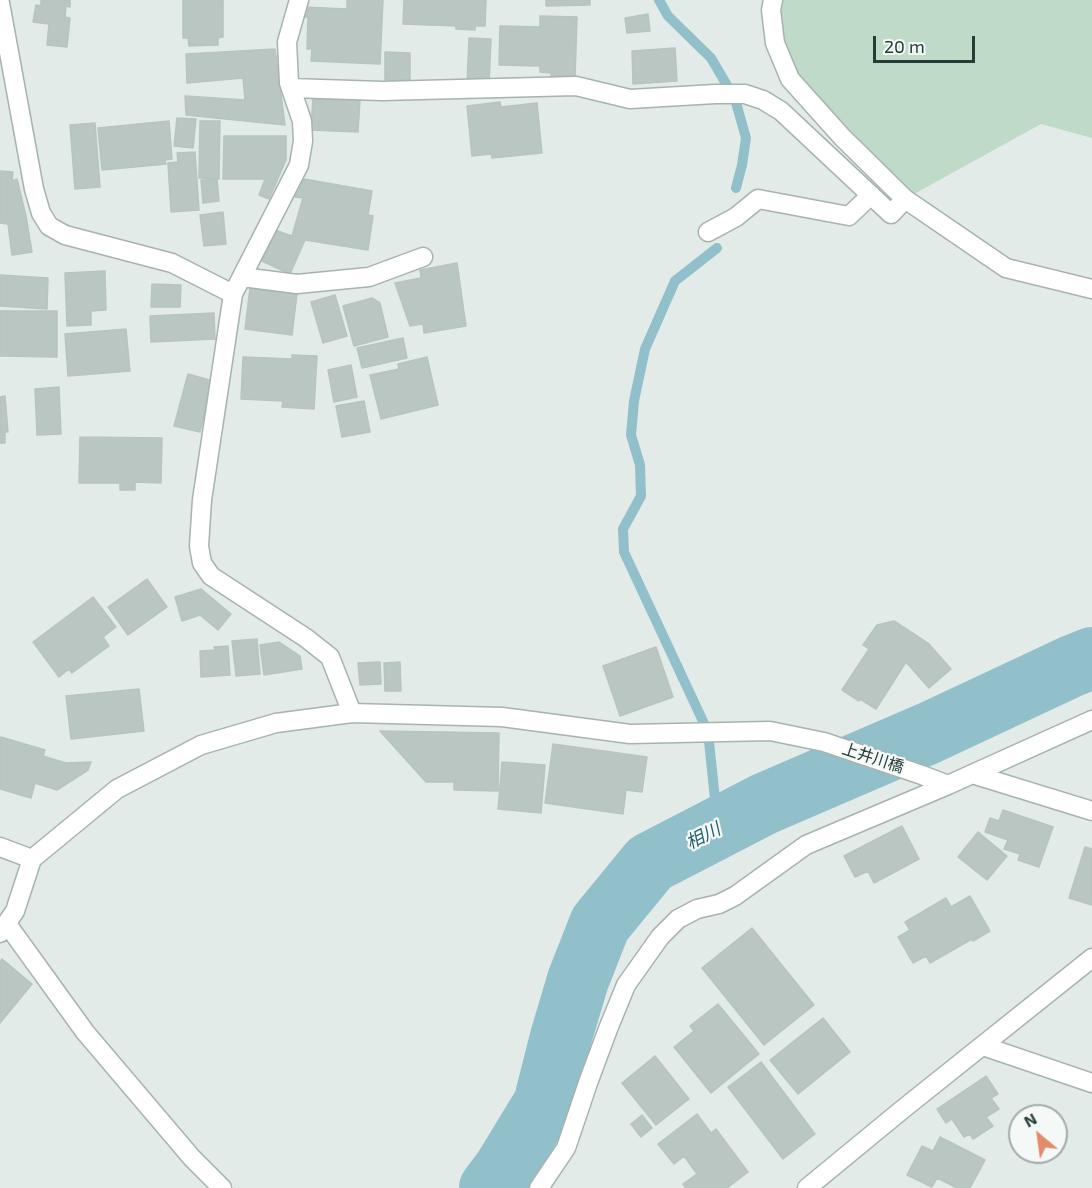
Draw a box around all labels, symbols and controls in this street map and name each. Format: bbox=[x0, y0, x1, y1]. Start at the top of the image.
scale bar bbox=[876, 24, 978, 62]
text: 20 m bbox=[884, 35, 925, 57]
street label: 上井川橋 bbox=[840, 739, 906, 777]
water label: 相川 bbox=[682, 818, 724, 854]
north arrow bbox=[1008, 1104, 1068, 1164]
text: N bbox=[1020, 1108, 1040, 1131]

